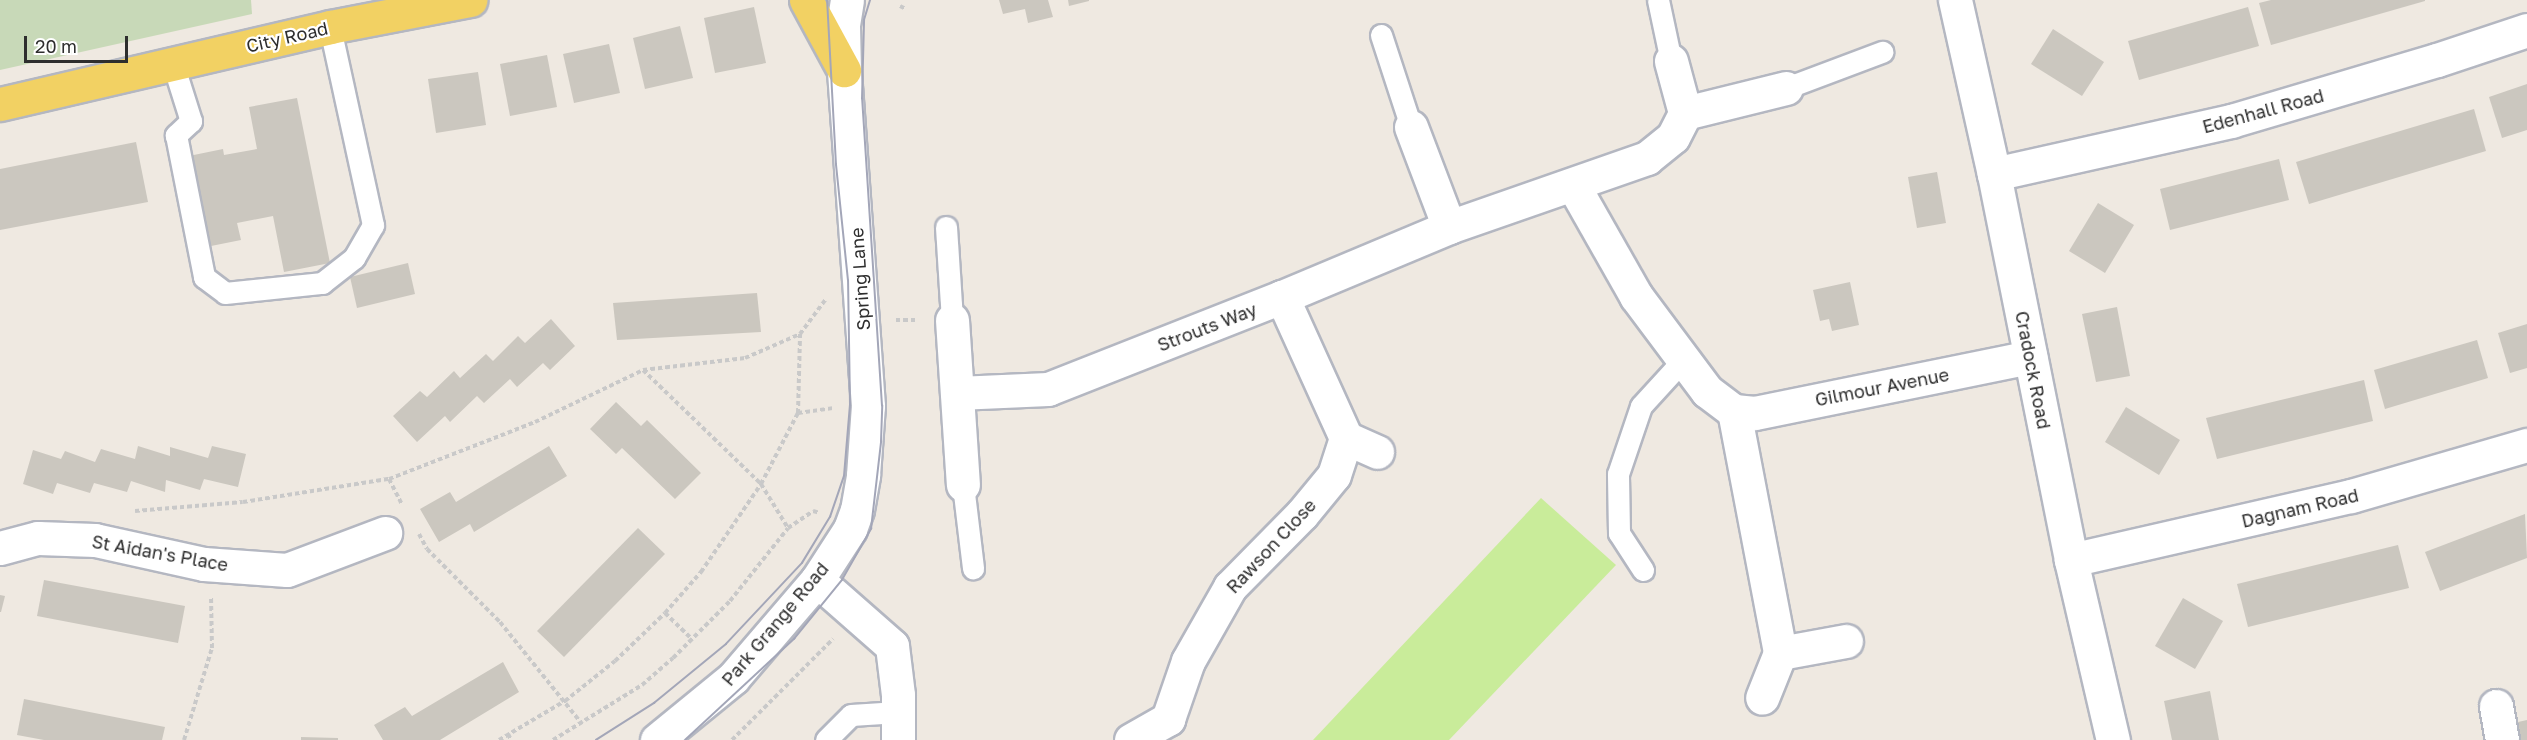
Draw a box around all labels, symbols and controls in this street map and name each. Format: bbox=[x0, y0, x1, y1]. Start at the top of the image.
street label: City Road bbox=[244, 17, 330, 57]
scale bar bbox=[27, 24, 130, 62]
text: 20 m bbox=[35, 35, 77, 57]
street label: Edenhall Road bbox=[2200, 84, 2326, 138]
street label: Spring Lane bbox=[846, 227, 874, 331]
street label: Strouts Way bbox=[1154, 298, 1260, 356]
street label: Cradock Road bbox=[2011, 309, 2055, 431]
street label: Gilmour Avenue bbox=[1813, 363, 1951, 411]
street label: Dagnam Road bbox=[2239, 484, 2361, 532]
street label: Rawson Close bbox=[1222, 494, 1320, 598]
street label: St Aidan's Place bbox=[90, 530, 230, 576]
street label: Park Grange Road bbox=[717, 558, 833, 690]

